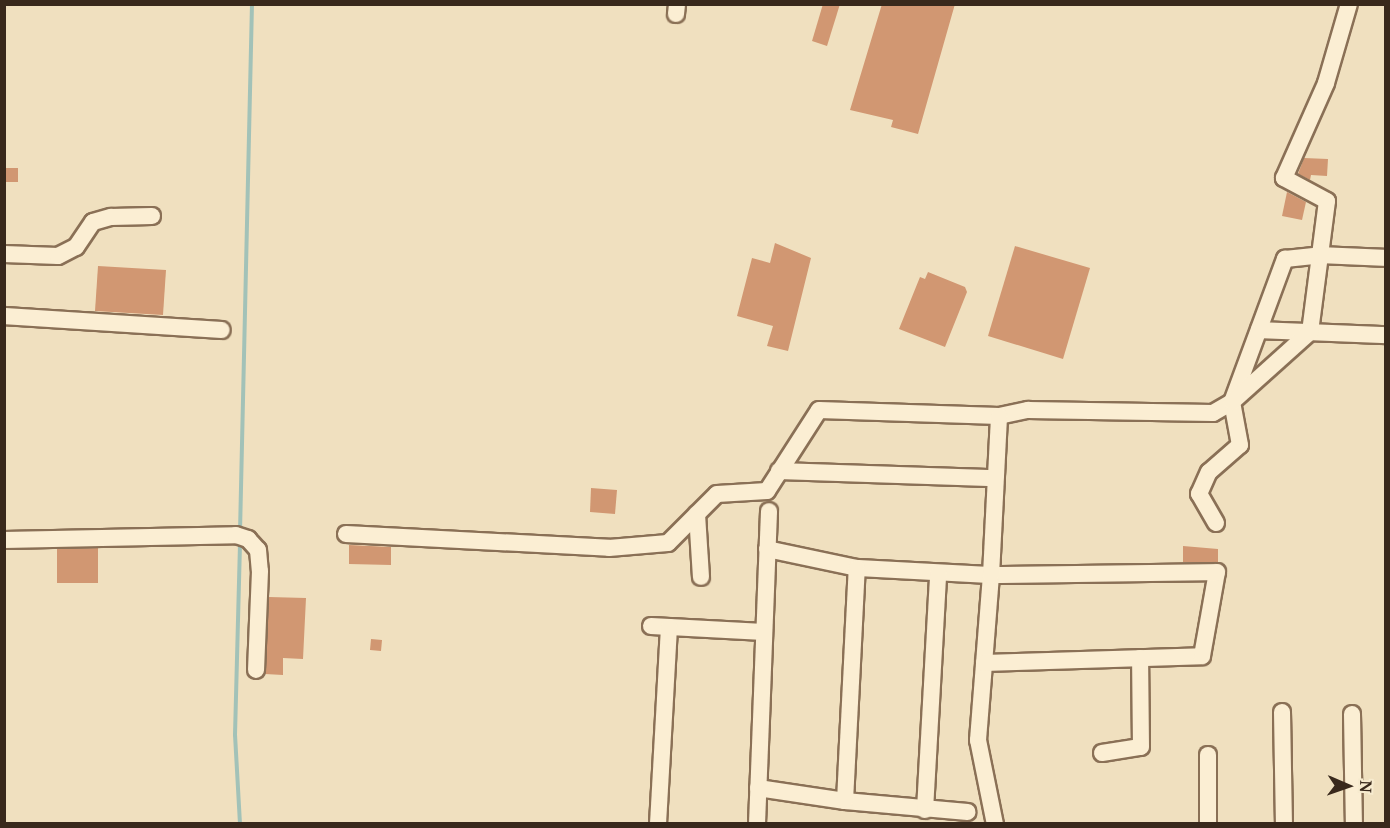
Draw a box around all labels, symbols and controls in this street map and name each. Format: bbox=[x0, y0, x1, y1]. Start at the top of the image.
north arrow bbox=[1318, 756, 1378, 816]
text: N bbox=[1355, 780, 1377, 793]

